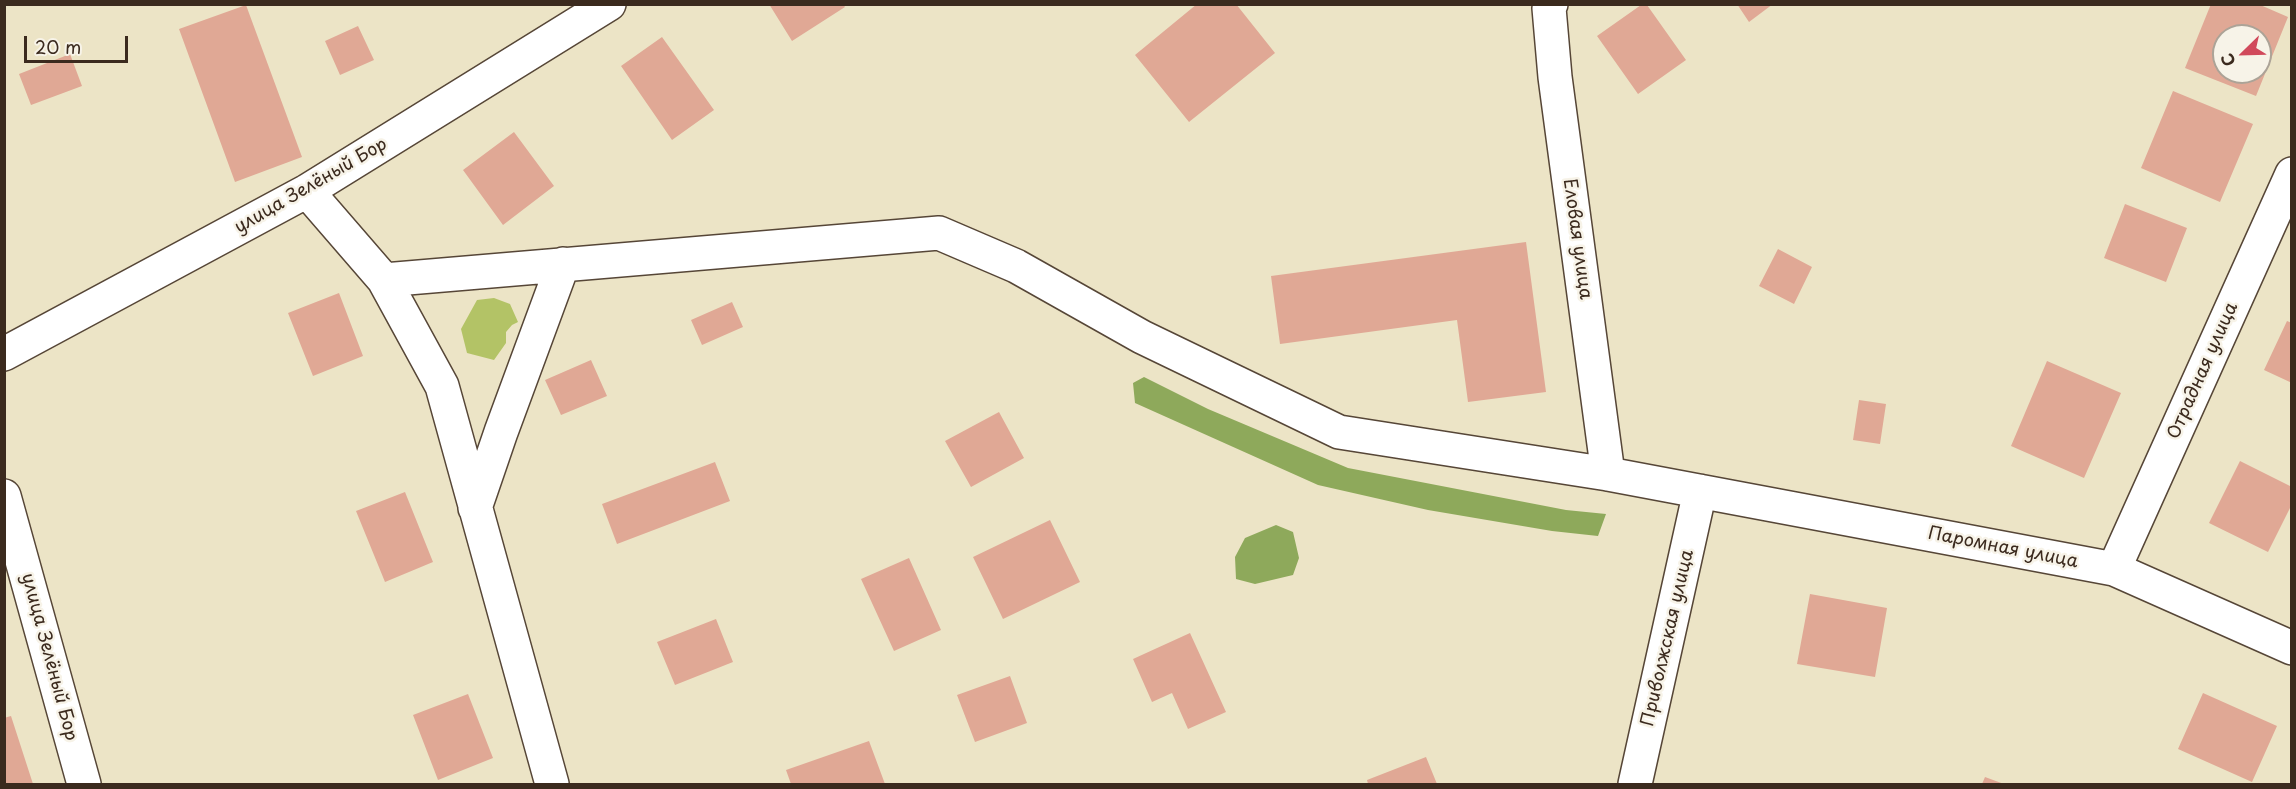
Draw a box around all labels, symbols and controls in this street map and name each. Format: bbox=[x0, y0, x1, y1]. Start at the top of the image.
scale bar bbox=[27, 24, 130, 62]
north arrow bbox=[2212, 24, 2272, 84]
text: 20 m bbox=[35, 33, 81, 60]
text: С bbox=[2214, 50, 2241, 70]
street label: улица Зелёный Бор bbox=[231, 133, 391, 239]
street label: Еловая улица bbox=[1558, 177, 1596, 301]
street label: Отрадная улица bbox=[2163, 299, 2243, 443]
street label: Паромная улица bbox=[1926, 523, 2080, 573]
street label: Приволжская улица bbox=[1637, 548, 1699, 728]
street label: улица Зелёный Бор bbox=[16, 571, 82, 743]

